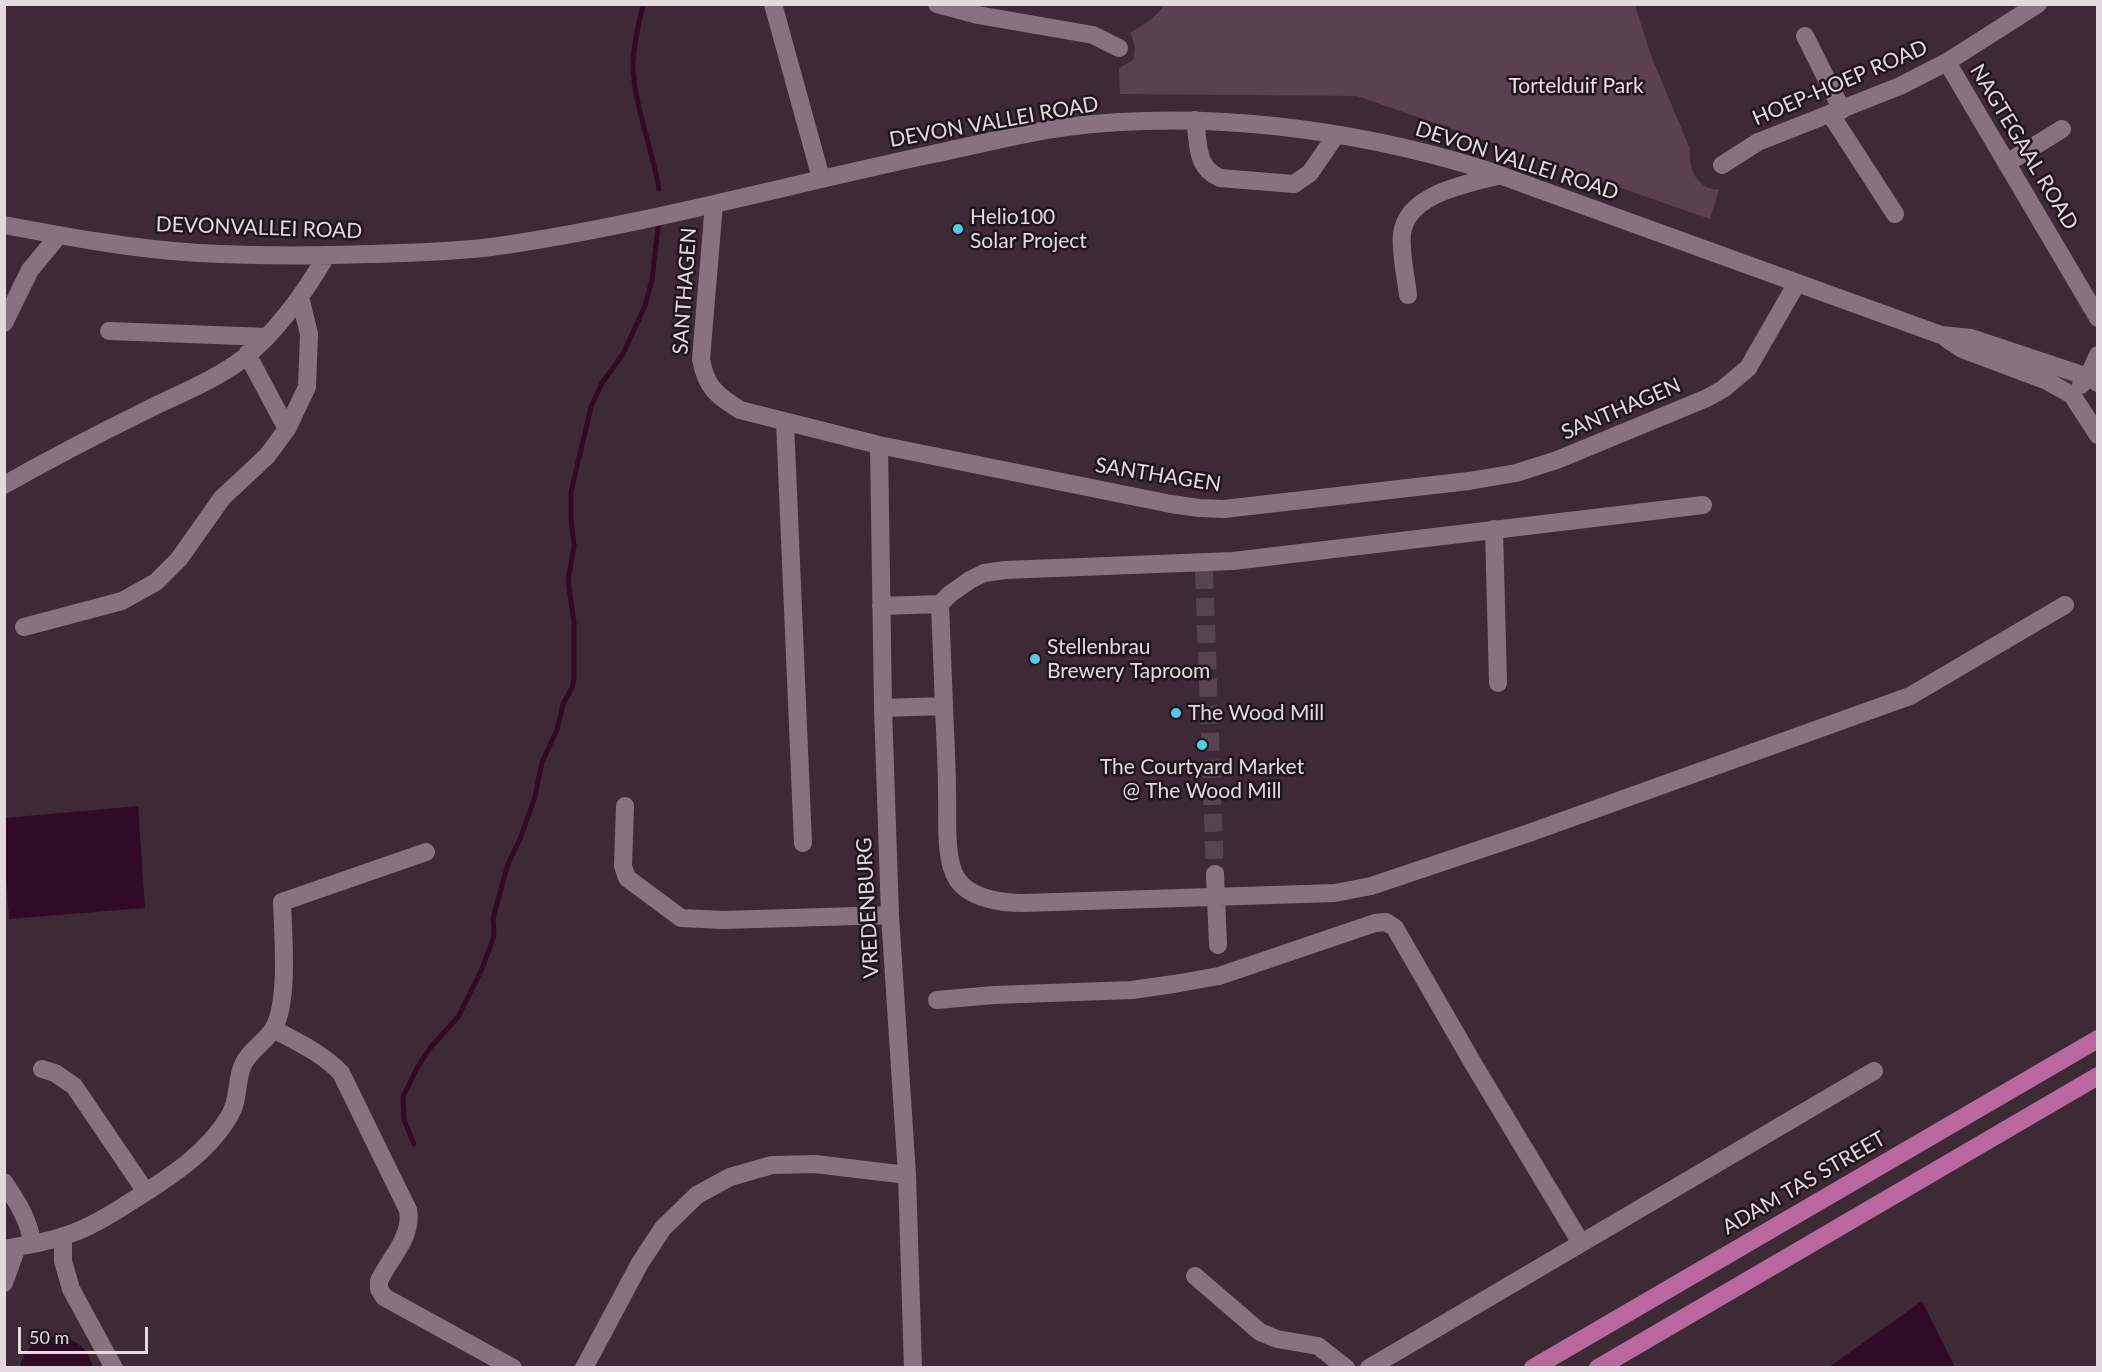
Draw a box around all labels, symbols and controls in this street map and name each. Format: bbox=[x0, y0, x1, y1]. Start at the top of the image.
street label: HOEP-HOEP ROAD bbox=[1749, 35, 1931, 131]
street label: NAGTEGAAL ROAD bbox=[1965, 60, 2083, 234]
park label: Tortelduif Park bbox=[1508, 73, 1644, 99]
street label: DEVON VALLEI ROAD bbox=[887, 91, 1101, 153]
street label: DEVON VALLEI ROAD bbox=[1412, 116, 1622, 206]
place label: Helio100 Solar Project bbox=[970, 204, 1087, 254]
street label: DEVONVALLEI ROAD bbox=[155, 212, 363, 244]
marker: Helio100 Solar Project bbox=[951, 222, 965, 236]
street label: SANTHAGEN bbox=[668, 227, 702, 355]
street label: SANTHAGEN bbox=[1558, 373, 1684, 445]
street label: SANTHAGEN bbox=[1093, 453, 1223, 497]
place label: Stellenbrau Brewery Taproom bbox=[1047, 634, 1210, 684]
marker: Stellenbrau Brewery Taproom bbox=[1028, 652, 1042, 666]
place label: The Wood Mill bbox=[1188, 700, 1324, 726]
marker: The Wood Mill bbox=[1169, 706, 1183, 720]
marker: The Courtyard Market @ The Wood Mill bbox=[1195, 738, 1209, 752]
place label: The Courtyard Market @ The Wood Mill bbox=[1100, 754, 1304, 804]
street label: VREDENBURG bbox=[852, 837, 884, 979]
street label: ADAM TAS STREET bbox=[1718, 1126, 1890, 1240]
scale bar bbox=[21, 1315, 152, 1353]
text: 50 m bbox=[29, 1326, 69, 1348]

